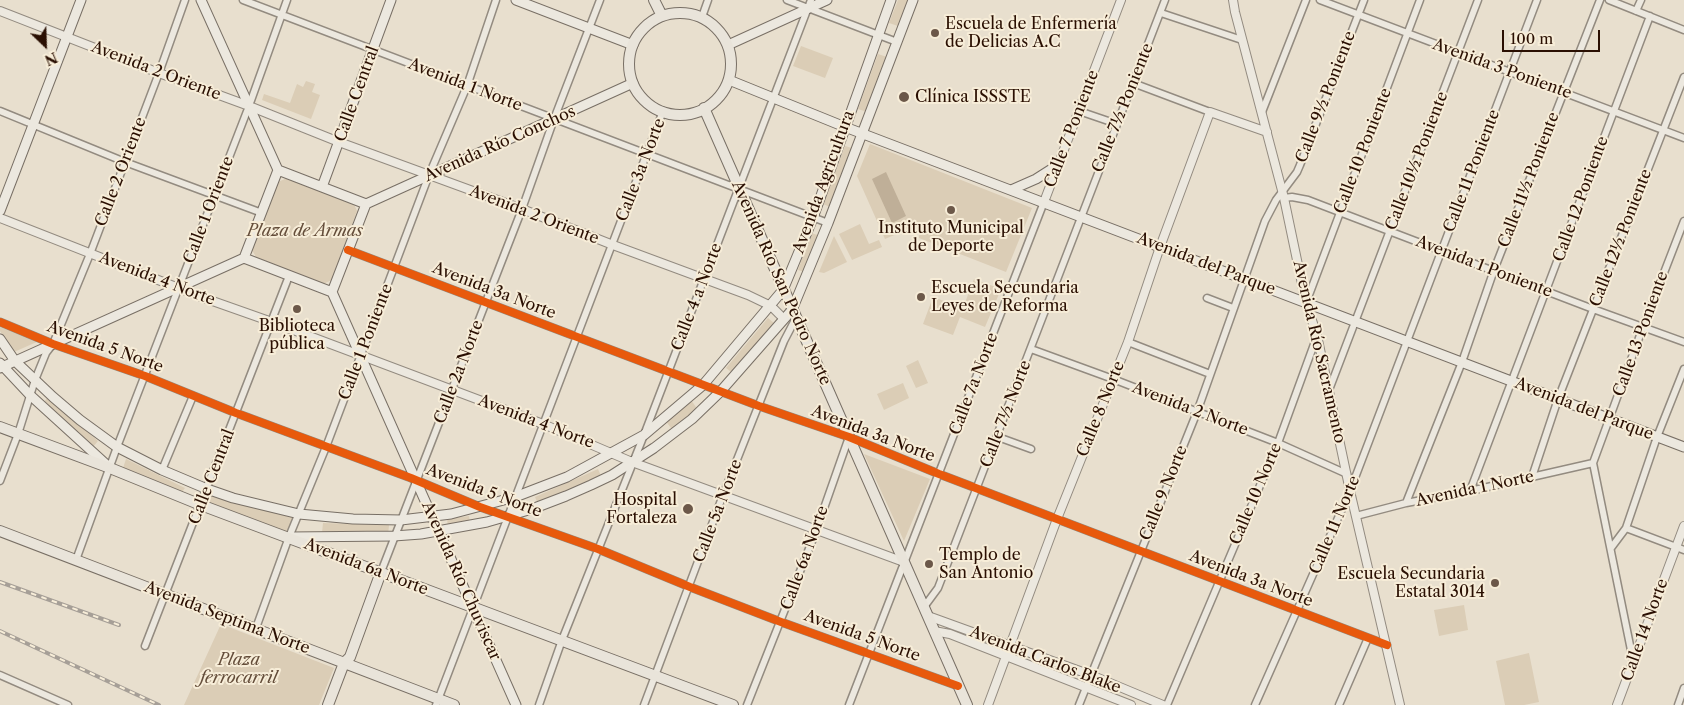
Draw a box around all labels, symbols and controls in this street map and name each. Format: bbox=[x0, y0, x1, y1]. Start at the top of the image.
place label: Escuela de Enfermería de Delicias A.C bbox=[945, 14, 1117, 52]
north arrow bbox=[20, 20, 70, 70]
scale bar bbox=[1504, 20, 1602, 52]
marker: Escuela de Enfermería de Delicias A.C bbox=[929, 27, 941, 39]
street label: Calle 9½ Poniente bbox=[1292, 29, 1360, 165]
text: 100 m bbox=[1510, 29, 1553, 48]
street label: Avenida 3 Poniente bbox=[1430, 35, 1574, 103]
street label: Avenida 2 Oriente bbox=[88, 37, 224, 105]
street label: Calle 7½ Poniente bbox=[1088, 41, 1158, 175]
street label: Calle Central bbox=[331, 44, 383, 144]
text: N bbox=[42, 48, 60, 69]
street label: Avenida 1 Norte bbox=[405, 54, 525, 116]
street label: Calle 7 Poniente bbox=[1041, 68, 1103, 190]
street label: Calle 10 Poniente bbox=[1330, 85, 1396, 217]
place label: Clínica ISSSTE bbox=[915, 87, 1031, 107]
street label: Calle 10½ Poniente bbox=[1382, 89, 1452, 233]
marker: Clínica ISSSTE bbox=[897, 90, 911, 104]
street label: Avenida Río Conchos bbox=[421, 102, 579, 186]
street label: Calle 11 Poniente bbox=[1440, 107, 1504, 235]
street label: Avenida Agricultura bbox=[789, 108, 859, 256]
street label: Calle 11½ Poniente bbox=[1494, 110, 1564, 250]
street label: Calle 2 Oriente bbox=[91, 115, 151, 229]
street label: Calle 3a Norte bbox=[613, 116, 669, 224]
street label: Calle 12 Poniente bbox=[1549, 134, 1613, 264]
street label: Calle 1 Oriente bbox=[180, 154, 238, 266]
street label: Calle 12½ Poniente bbox=[1586, 166, 1656, 310]
street label: Avenida Río San Pedro Norte bbox=[727, 178, 835, 388]
street label: Avenida 2 Oriente bbox=[466, 181, 602, 249]
marker: Instituto Municipal de Deporte bbox=[945, 204, 957, 216]
place label: Instituto Municipal de Deporte bbox=[878, 218, 1024, 256]
park label: Plaza de Armas bbox=[247, 221, 363, 241]
street label: Avenida del Parque bbox=[1134, 229, 1278, 299]
street label: Avenida 1 Poniente bbox=[1413, 232, 1555, 302]
street label: Calle 4 a Norte bbox=[668, 240, 726, 354]
street label: Avenida 4 Norte bbox=[96, 248, 218, 310]
street label: Avenida 3a Norte bbox=[429, 259, 559, 323]
street label: Avenida Río Sacramento bbox=[1289, 259, 1349, 445]
street label: Calle 13 Poniente bbox=[1609, 269, 1673, 399]
place label: Escuela Secundaria Leyes de Reforma bbox=[931, 278, 1079, 316]
street label: Calle 1 Poniente bbox=[335, 281, 397, 403]
marker: Escuela Secundaria Leyes de Reforma bbox=[915, 291, 927, 303]
marker: Biblioteca pública bbox=[291, 303, 303, 315]
place label: Biblioteca pública bbox=[259, 316, 335, 354]
street label: Avenida 5 Norte bbox=[44, 317, 166, 377]
street label: Calle 2a Norte bbox=[430, 318, 488, 426]
street label: Calle 7a Norte bbox=[946, 330, 1002, 438]
street label: Calle 7½ Norte bbox=[977, 358, 1035, 470]
street label: Calle 8 Norte bbox=[1073, 358, 1129, 460]
street label: Avenida del Parque bbox=[1512, 374, 1656, 444]
street label: Avenida 2 Norte bbox=[1129, 378, 1251, 440]
street label: Avenida 4 Norte bbox=[475, 391, 597, 453]
street label: Avenida 3a Norte bbox=[808, 402, 938, 466]
street label: Calle Central bbox=[185, 427, 239, 527]
street label: Calle 10 Norte bbox=[1226, 440, 1286, 548]
street label: Calle 9 Norte bbox=[1136, 443, 1192, 543]
street label: Calle 5a Norte bbox=[690, 457, 746, 565]
street label: Avenida 5 Norte bbox=[423, 460, 545, 522]
street label: Avenida 1 Norte bbox=[1414, 467, 1536, 511]
street label: Calle 11 Norte bbox=[1306, 473, 1364, 577]
place label: Hospital Fortaleza bbox=[606, 490, 677, 528]
street label: Avenida Río Chuviscar bbox=[417, 498, 505, 664]
marker: Hospital Fortaleza bbox=[681, 502, 695, 516]
street label: Calle 6a Norte bbox=[777, 503, 833, 613]
street label: Avenida 6a Norte bbox=[301, 534, 431, 600]
place label: Templo de San Antonio bbox=[939, 545, 1033, 583]
street label: Avenida 3a Norte bbox=[1186, 547, 1316, 611]
marker: Templo de San Antonio bbox=[923, 558, 935, 570]
place label: Escuela Secundaria Estatal 3014 bbox=[1337, 564, 1485, 602]
street label: Calle 14 Norte bbox=[1618, 576, 1672, 684]
marker: Escuela Secundaria Estatal 3014 bbox=[1489, 577, 1501, 589]
street label: Avenida Septima Norte bbox=[141, 578, 313, 658]
street label: Avenida 5 Norte bbox=[801, 606, 923, 666]
street label: Avenida Carlos Blake bbox=[967, 622, 1123, 698]
park label: Plaza ferrocarril bbox=[200, 650, 278, 688]

